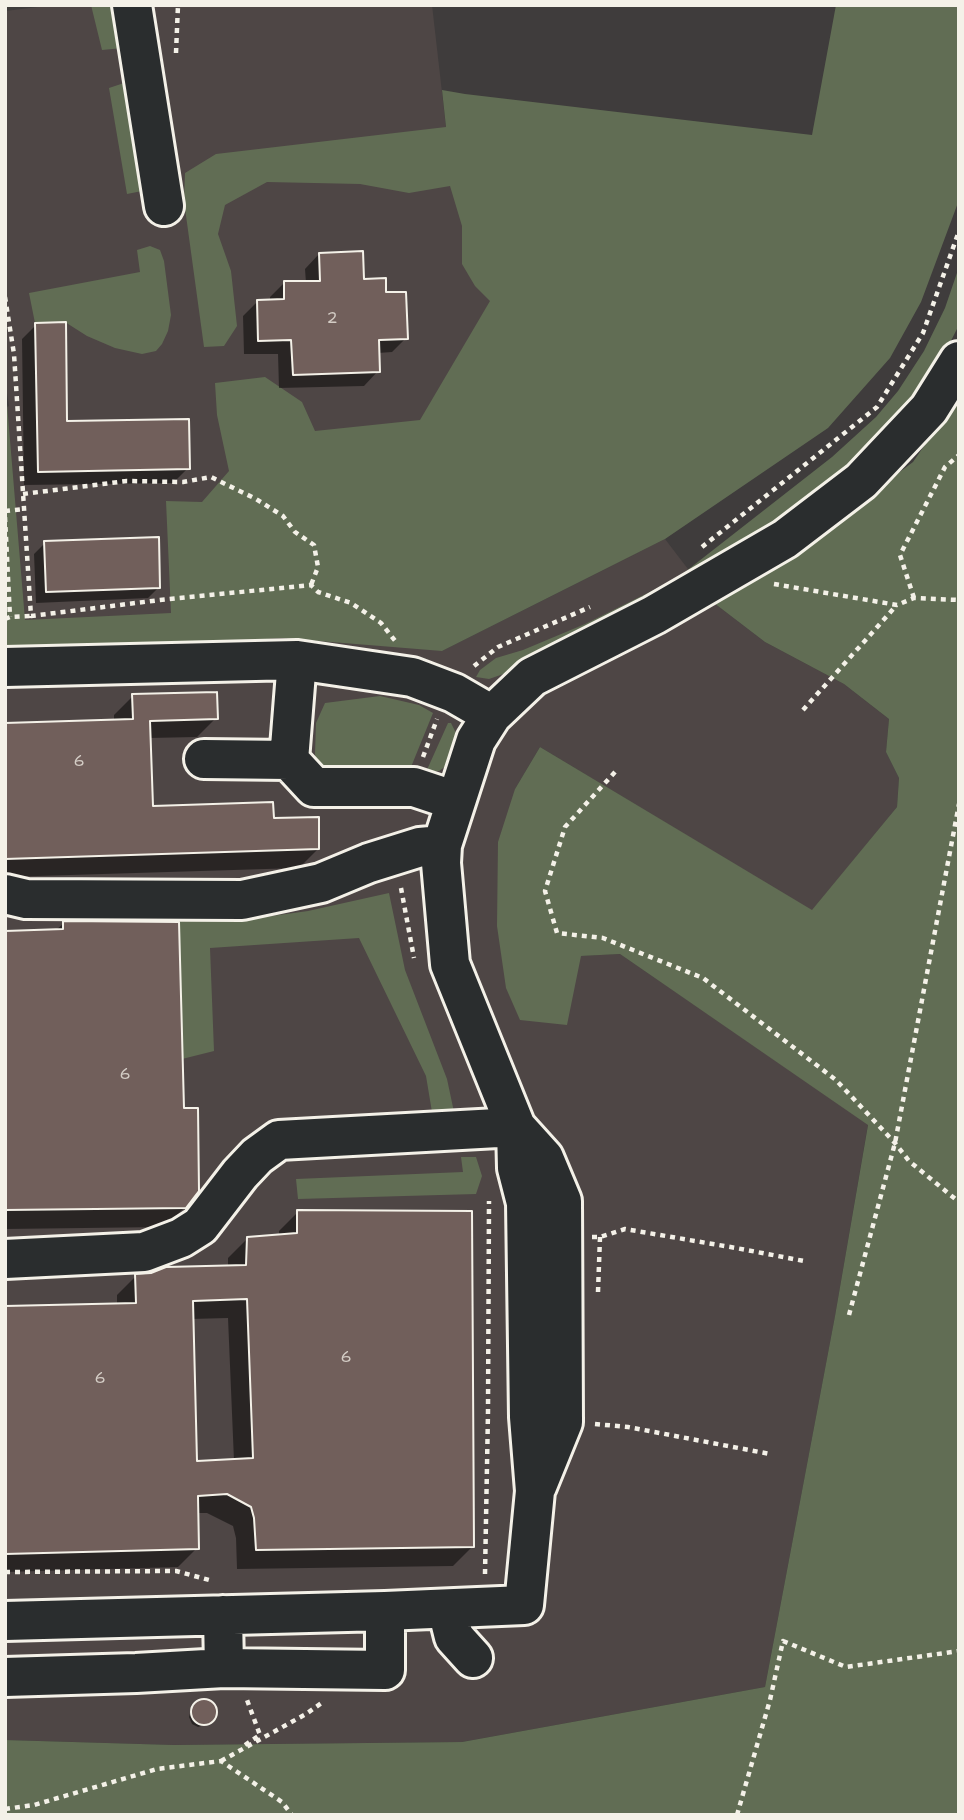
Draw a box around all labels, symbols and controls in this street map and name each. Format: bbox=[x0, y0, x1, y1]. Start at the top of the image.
house number: 2 bbox=[326, 309, 338, 329]
house number: 6 bbox=[73, 752, 85, 772]
house number: 6 bbox=[119, 1065, 131, 1085]
house number: 6 bbox=[340, 1348, 352, 1368]
house number: 6 bbox=[94, 1369, 106, 1389]

